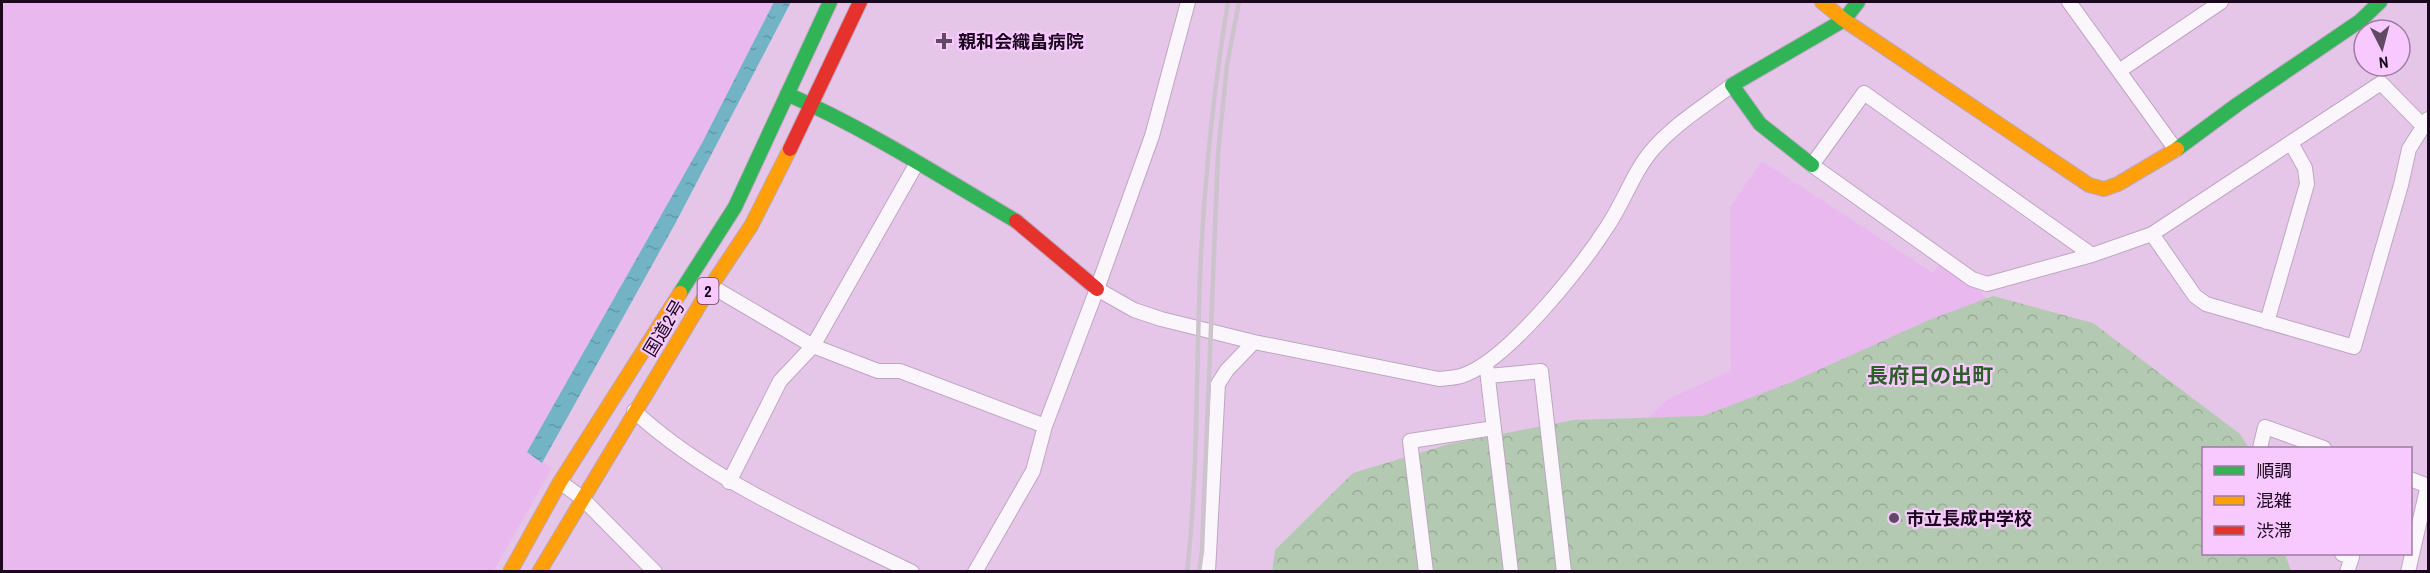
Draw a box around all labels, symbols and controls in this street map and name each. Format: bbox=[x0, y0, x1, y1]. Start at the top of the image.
north arrow bbox=[2352, 18, 2412, 78]
place label: 親和会織畠病院 bbox=[958, 29, 1084, 54]
marker: 親和会織畠病院 bbox=[935, 32, 953, 50]
text: N bbox=[2378, 51, 2389, 74]
road number: 2 bbox=[698, 278, 718, 304]
street label: 国道2号 bbox=[637, 295, 691, 361]
district label: 長府日の出町 bbox=[1867, 361, 1993, 390]
legend bbox=[2202, 447, 2412, 555]
text: 順調 bbox=[2256, 458, 2292, 483]
text: 混雑 bbox=[2256, 488, 2292, 513]
place label: 市立長成中学校 bbox=[1906, 506, 2032, 531]
marker: 市立長成中学校 bbox=[1887, 511, 1901, 525]
text: 渋滞 bbox=[2256, 518, 2292, 543]

